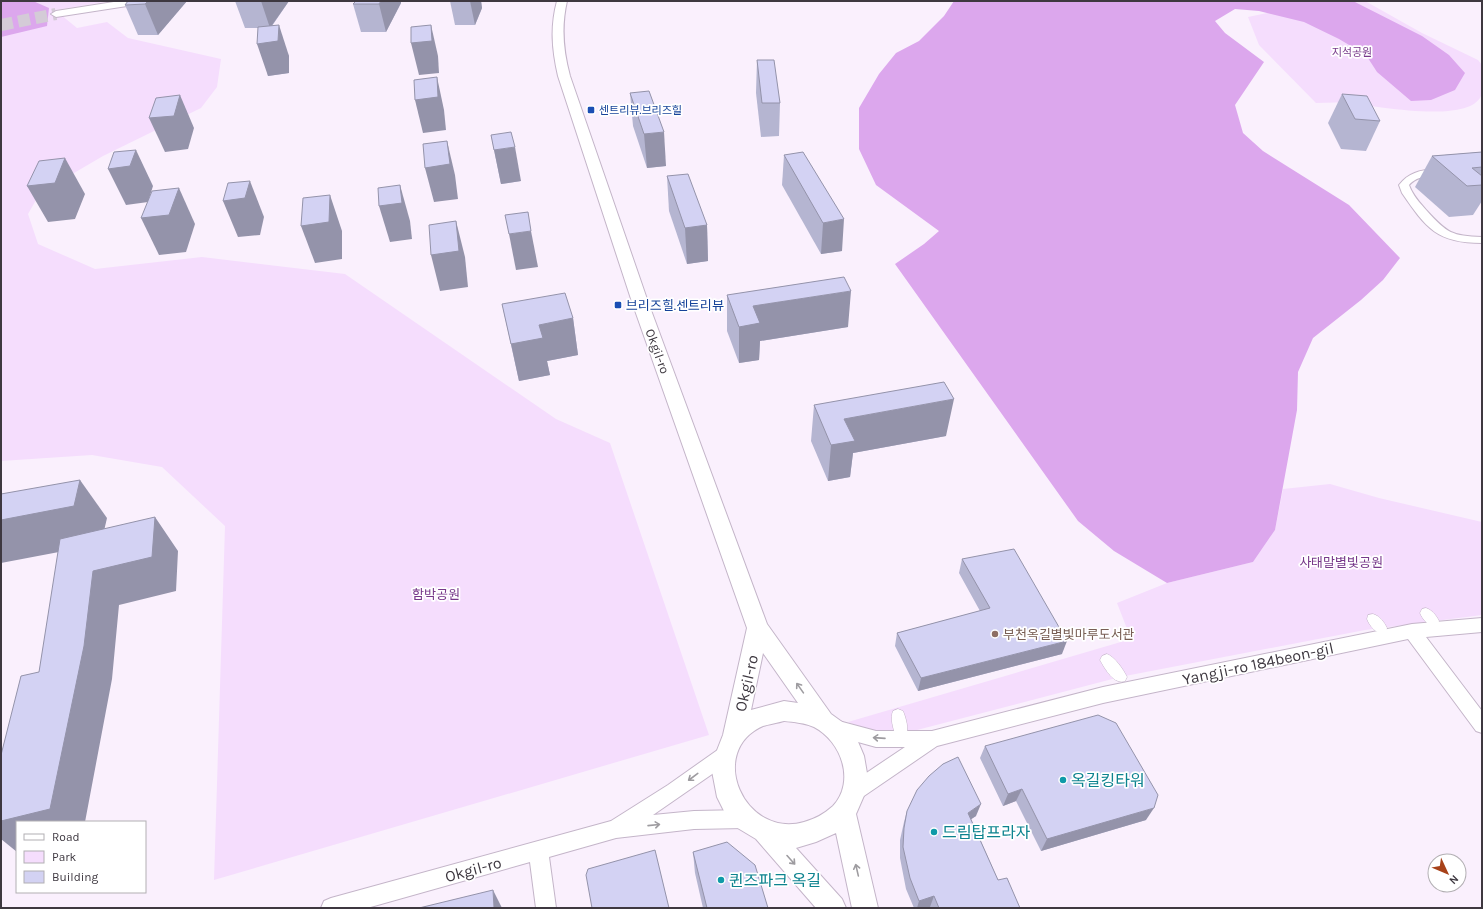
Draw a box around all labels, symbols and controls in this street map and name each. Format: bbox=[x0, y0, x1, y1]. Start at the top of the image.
park label: 지석공원 bbox=[1332, 46, 1372, 59]
place label: 센트리뷰.브리즈힐 bbox=[599, 104, 682, 117]
marker: 센트리뷰.브리즈힐 bbox=[586, 105, 596, 115]
place label: 브리즈힐.센트리뷰 bbox=[626, 298, 724, 313]
marker: 브리즈힐.센트리뷰 bbox=[613, 300, 623, 310]
street label: Okgil-ro bbox=[642, 327, 673, 376]
park label: 사태말별빛공원 bbox=[1299, 555, 1383, 570]
park label: 함박공원 bbox=[412, 587, 460, 602]
place label: 부천옥길별빛마루도서관 bbox=[1003, 627, 1135, 642]
marker: 부천옥길별빛마루도서관 bbox=[990, 629, 1000, 639]
street label: Yangji-ro 184beon-gil bbox=[1181, 638, 1335, 689]
street label: Okgil-ro bbox=[731, 653, 762, 713]
one-way arrow bbox=[796, 683, 804, 694]
one-way arrow bbox=[873, 735, 886, 742]
place label: 옥길킹타워 bbox=[1071, 771, 1145, 790]
one-way arrow bbox=[688, 773, 699, 782]
marker: 옥길킹타워 bbox=[1058, 775, 1068, 785]
legend bbox=[16, 821, 146, 893]
one-way arrow bbox=[647, 821, 660, 828]
place label: 드림탑프라자 bbox=[942, 823, 1031, 842]
marker: 드림탑프라자 bbox=[929, 827, 939, 837]
text: Road bbox=[52, 830, 80, 844]
text: Park bbox=[52, 850, 77, 864]
street label: Okgil-ro bbox=[443, 853, 503, 886]
north arrow bbox=[1427, 853, 1467, 893]
one-way arrow bbox=[786, 855, 795, 865]
one-way arrow bbox=[852, 864, 860, 877]
text: Building bbox=[52, 870, 99, 884]
place label: 퀸즈파크 옥길 bbox=[729, 871, 821, 890]
text: N bbox=[1446, 872, 1461, 887]
marker: 퀸즈파크 옥길 bbox=[716, 875, 726, 885]

